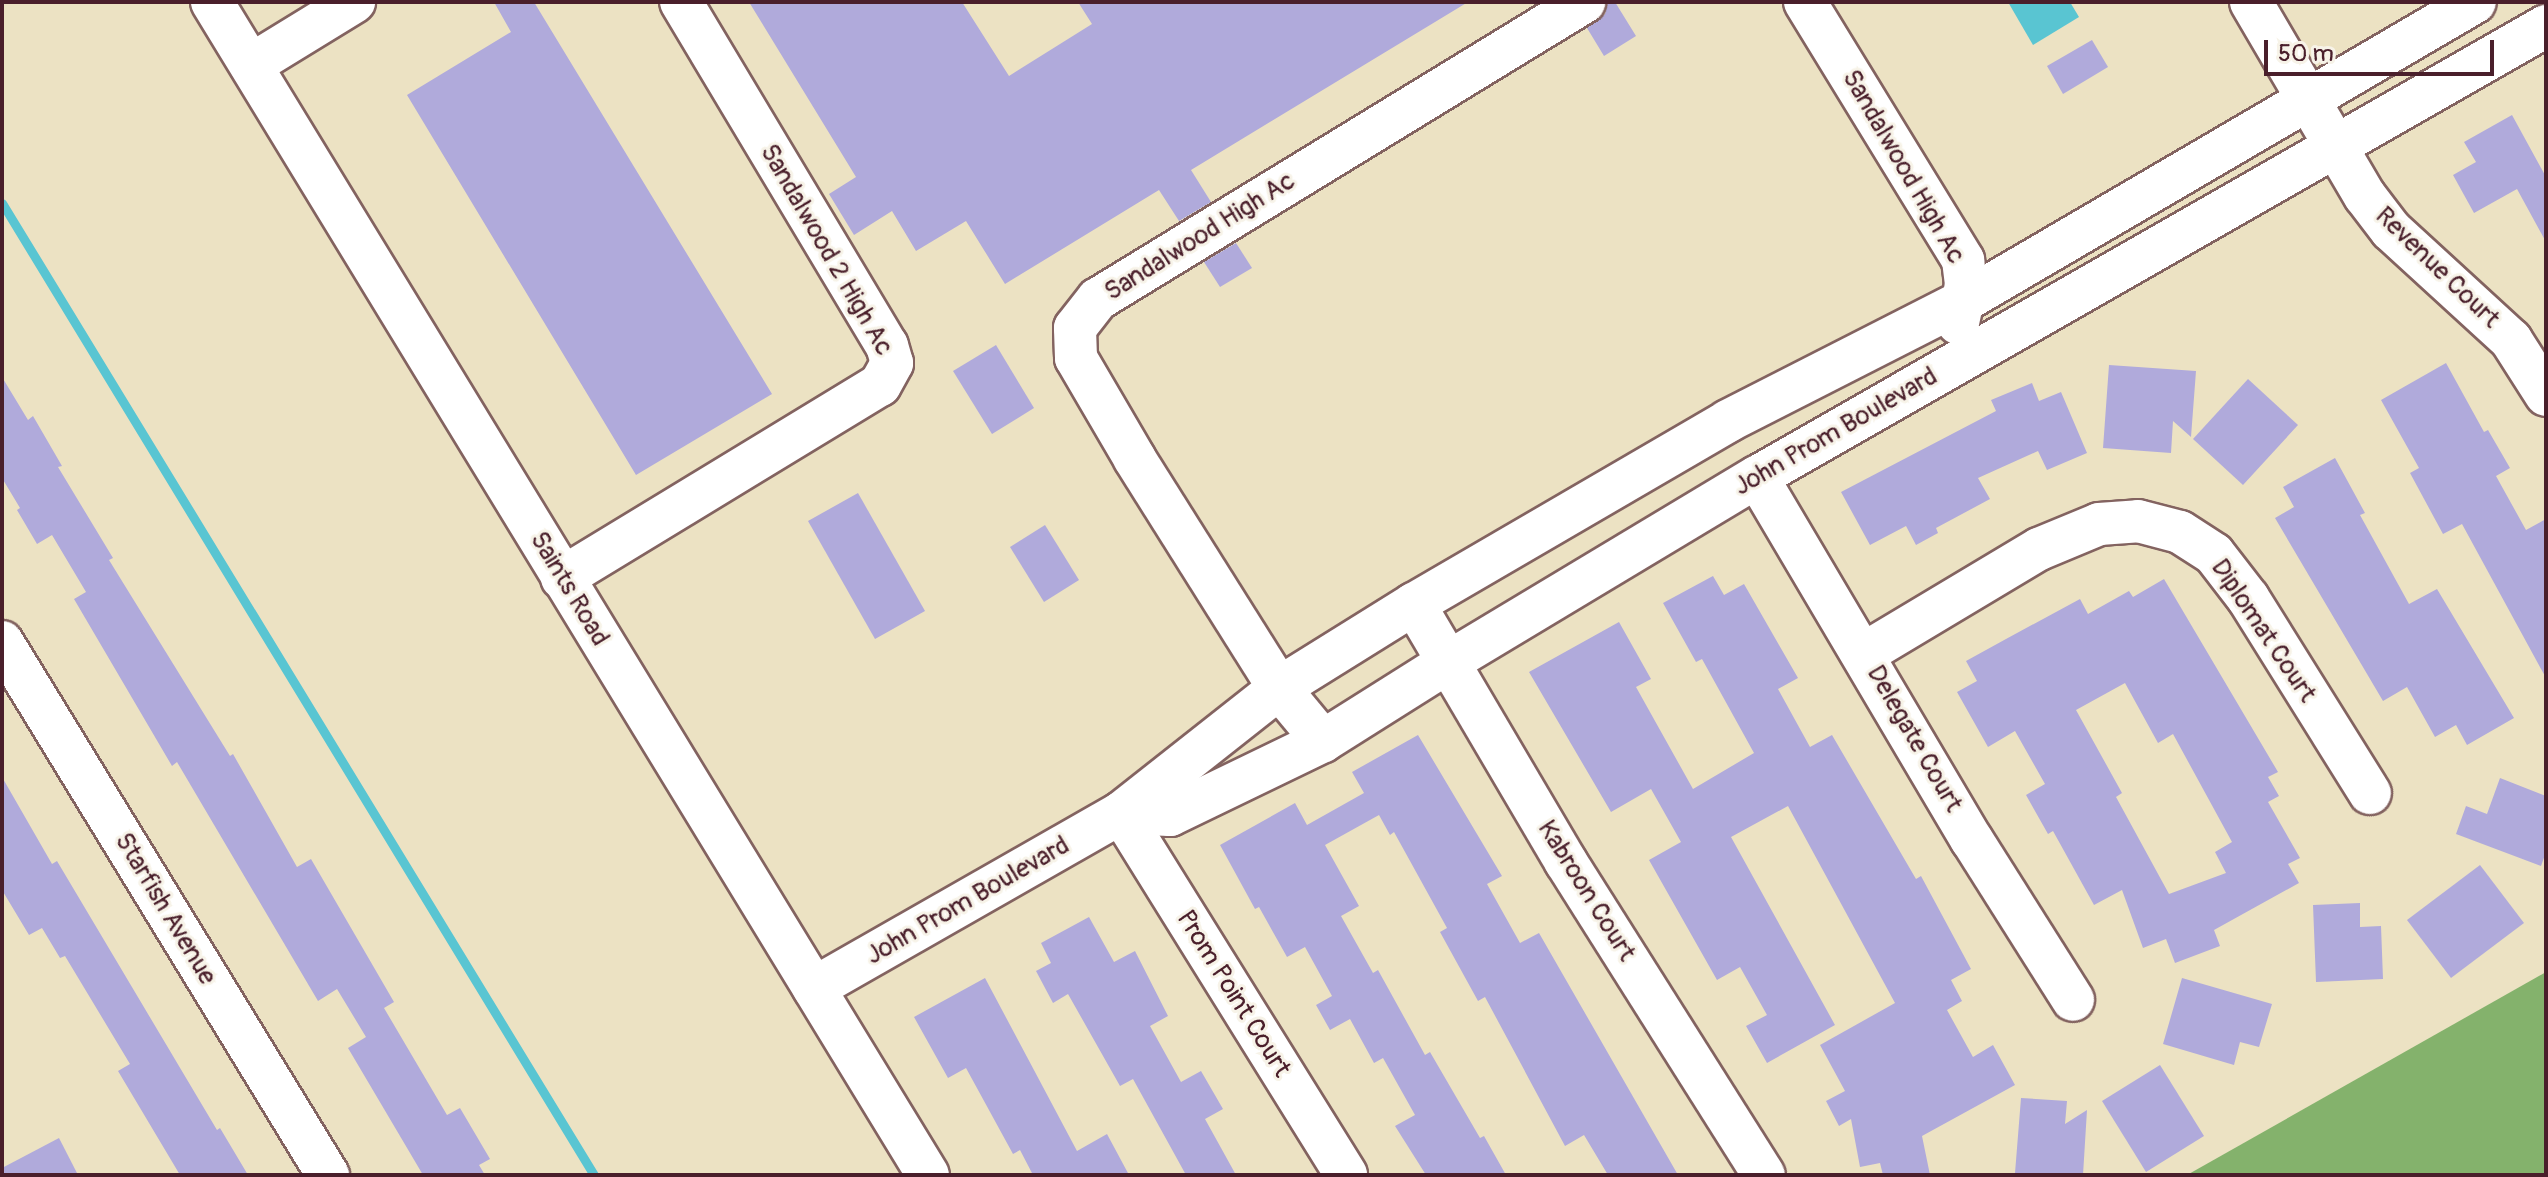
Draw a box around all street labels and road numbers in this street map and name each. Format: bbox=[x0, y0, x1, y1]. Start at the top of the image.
street label: Sandalwood High Ac bbox=[1835, 65, 1971, 269]
street label: Sandalwood 2 High Ac bbox=[753, 139, 899, 361]
street label: Sandalwood High Ac bbox=[1099, 166, 1301, 308]
street label: Revenue Court bbox=[2368, 201, 2506, 335]
street label: John Prom Boulevard bbox=[1729, 361, 1943, 503]
street label: Saints Road bbox=[523, 526, 615, 652]
street label: Diplomat Court bbox=[2204, 553, 2322, 709]
street label: Delegate Court bbox=[1859, 660, 1969, 818]
street label: Kabroon Court bbox=[1530, 815, 1642, 967]
street label: Starfish Avenue bbox=[107, 827, 223, 991]
street label: John Prom Boulevard bbox=[861, 830, 1075, 972]
street label: Prom Point Court bbox=[1169, 905, 1297, 1083]

